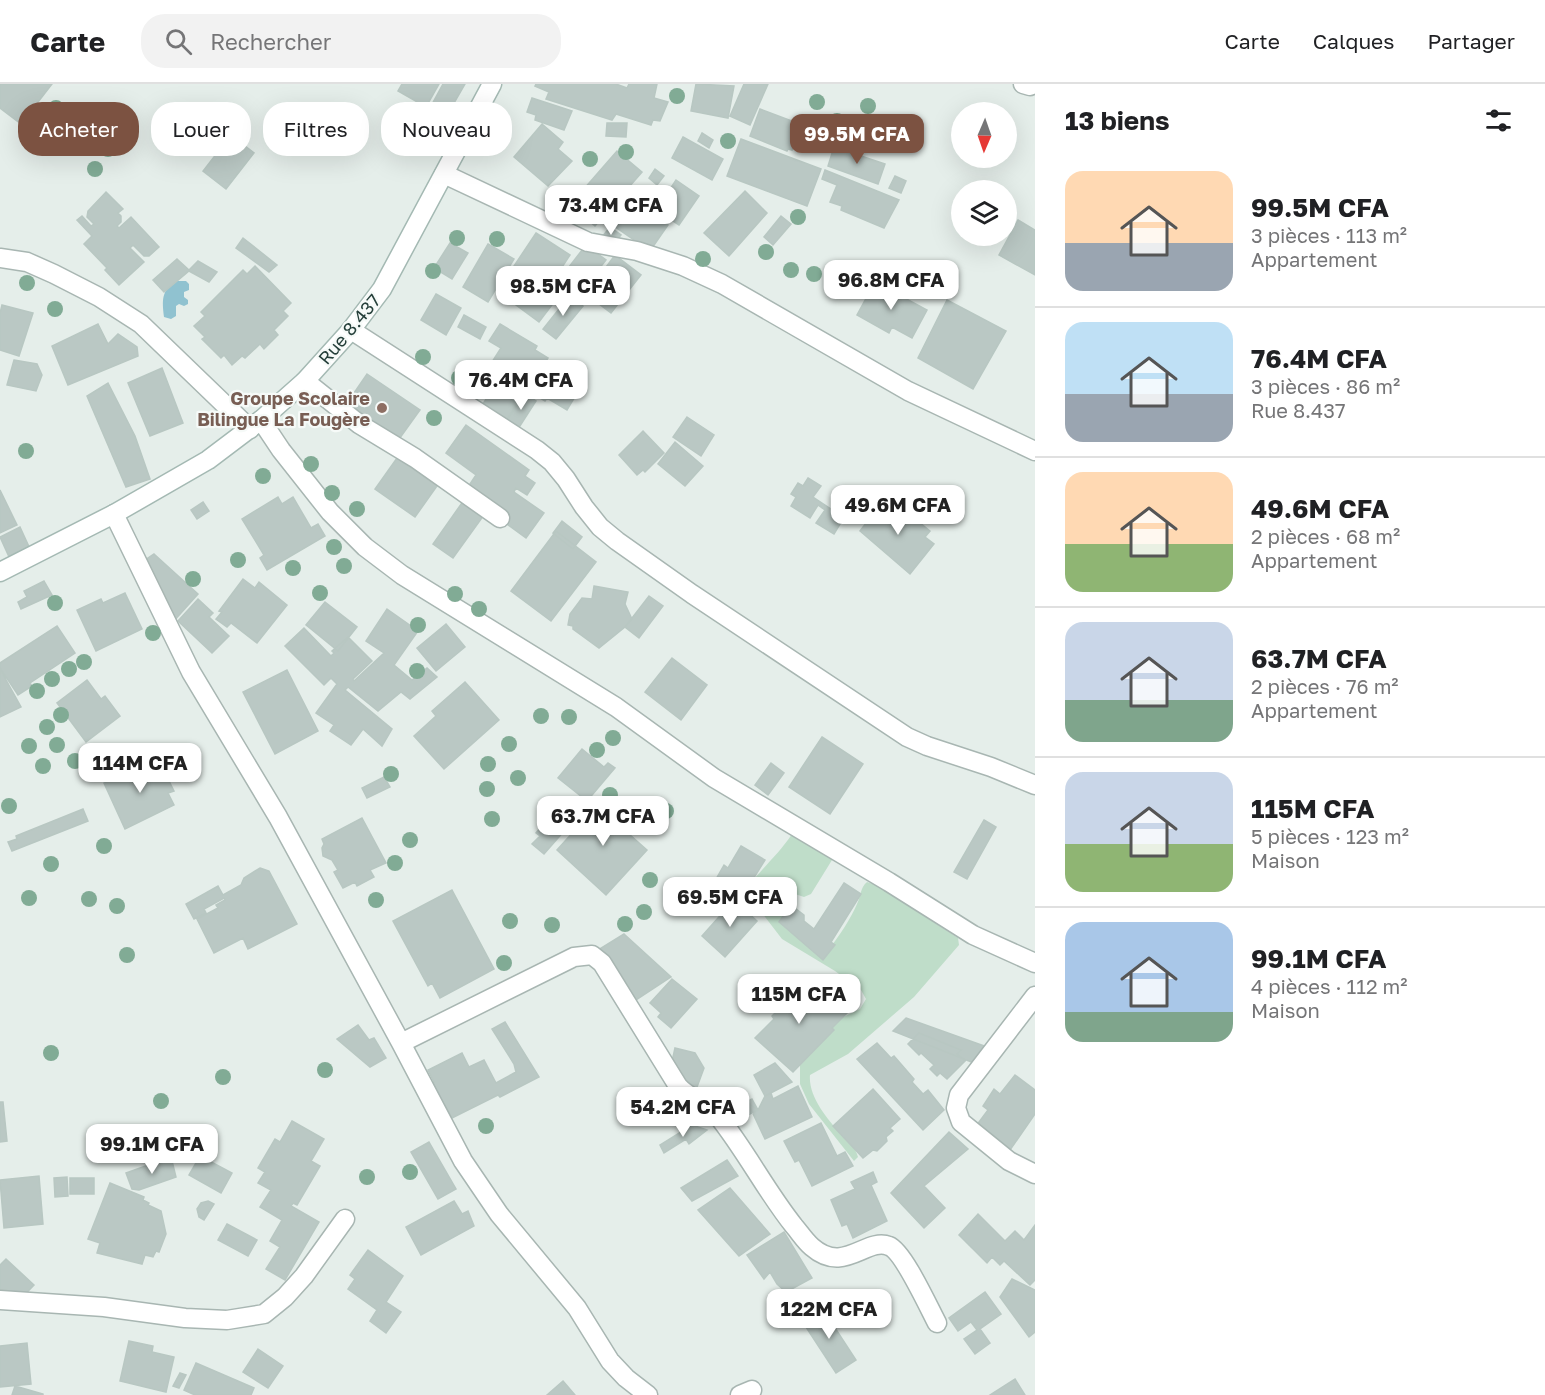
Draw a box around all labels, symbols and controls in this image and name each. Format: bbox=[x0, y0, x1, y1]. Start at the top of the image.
search box bbox=[141, 14, 561, 68]
text: Carte bbox=[30, 25, 105, 58]
icon: search bbox=[162, 25, 195, 58]
text: Rechercher bbox=[210, 28, 331, 55]
text: Carte bbox=[1224, 28, 1280, 54]
text: Calques bbox=[1313, 28, 1394, 54]
text: Partager bbox=[1427, 28, 1515, 54]
chip: Acheter bbox=[18, 102, 139, 156]
chip: Louer bbox=[151, 102, 251, 156]
chip: Filtres bbox=[263, 102, 369, 156]
chip: Nouveau bbox=[381, 102, 512, 156]
north arrow bbox=[951, 102, 1017, 168]
map controls bbox=[951, 102, 1017, 246]
icon: filters bbox=[1482, 104, 1515, 137]
text: 13 biens bbox=[1065, 105, 1170, 136]
pin: 99.5M CFA bbox=[788, 114, 926, 165]
text: 99.5M CFA bbox=[804, 121, 910, 145]
button: layers bbox=[951, 180, 1017, 246]
pin: 73.4M CFA bbox=[542, 185, 680, 236]
text: 73.4M CFA bbox=[559, 192, 663, 216]
text: 99.5M CFA bbox=[1251, 192, 1389, 223]
icon: home bbox=[1113, 195, 1185, 267]
text: 3 pièces · 113 m² bbox=[1251, 223, 1407, 247]
text: Appartement bbox=[1251, 247, 1378, 271]
pin: 96.8M CFA bbox=[822, 260, 960, 311]
pin: 98.5M CFA bbox=[494, 266, 632, 317]
text: 96.8M CFA bbox=[838, 267, 944, 291]
text: 98.5M CFA bbox=[510, 273, 616, 297]
street label: Rue 8.437 bbox=[313, 289, 385, 369]
text: 76.4M CFA bbox=[1251, 343, 1387, 374]
icon: home bbox=[1113, 346, 1185, 418]
pin: 76.4M CFA bbox=[452, 360, 590, 411]
text: 76.4M CFA bbox=[469, 367, 573, 391]
text: 3 pièces · 86 m² bbox=[1251, 374, 1400, 398]
place label: Groupe Scolaire Bilingue La Fougère bbox=[197, 387, 370, 430]
text: Rue 8.437 bbox=[1251, 398, 1346, 422]
marker: Groupe Scolaire Bilingue La Fougère bbox=[375, 401, 389, 415]
pin: 49.6M CFA bbox=[829, 485, 967, 536]
text: 49.6M CFA bbox=[845, 492, 951, 516]
text: 49.6M CFA bbox=[1251, 493, 1389, 524]
icon: home bbox=[1113, 496, 1185, 568]
text: 2 pièces · 68 m² bbox=[1251, 524, 1400, 548]
text: Appartement bbox=[1251, 548, 1378, 572]
text: 63.7M CFA bbox=[1251, 643, 1387, 674]
icon: home bbox=[1113, 646, 1185, 718]
text: 2 pièces · 76 m² bbox=[1251, 674, 1399, 698]
text: Appartement bbox=[1251, 698, 1378, 722]
pin: 114M CFA bbox=[78, 743, 202, 794]
text: 114M CFA bbox=[92, 750, 188, 774]
text: 115M CFA bbox=[1251, 793, 1374, 824]
pin: 63.7M CFA bbox=[534, 796, 672, 847]
icon: home bbox=[1113, 796, 1185, 868]
text: 63.7M CFA bbox=[551, 803, 655, 827]
text: 5 pièces · 123 m² bbox=[1251, 824, 1409, 848]
text: Maison bbox=[1251, 848, 1320, 872]
pin: 69.5M CFA bbox=[661, 877, 799, 928]
text: 69.5M CFA bbox=[677, 884, 783, 908]
text: 99.1M CFA bbox=[1251, 943, 1386, 974]
icon: home bbox=[1113, 946, 1185, 1018]
pin: 115M CFA bbox=[737, 974, 861, 1025]
text: 4 pièces · 112 m² bbox=[1251, 974, 1407, 998]
text: 115M CFA bbox=[752, 981, 846, 1005]
text: Maison bbox=[1251, 998, 1320, 1022]
pin: 54.2M CFA bbox=[614, 1087, 752, 1138]
text: 54.2M CFA bbox=[630, 1094, 736, 1118]
pin: 99.1M CFA bbox=[83, 1124, 221, 1175]
text: 99.1M CFA bbox=[100, 1131, 204, 1155]
pin: 122M CFA bbox=[767, 1289, 891, 1340]
text: 122M CFA bbox=[781, 1296, 877, 1320]

